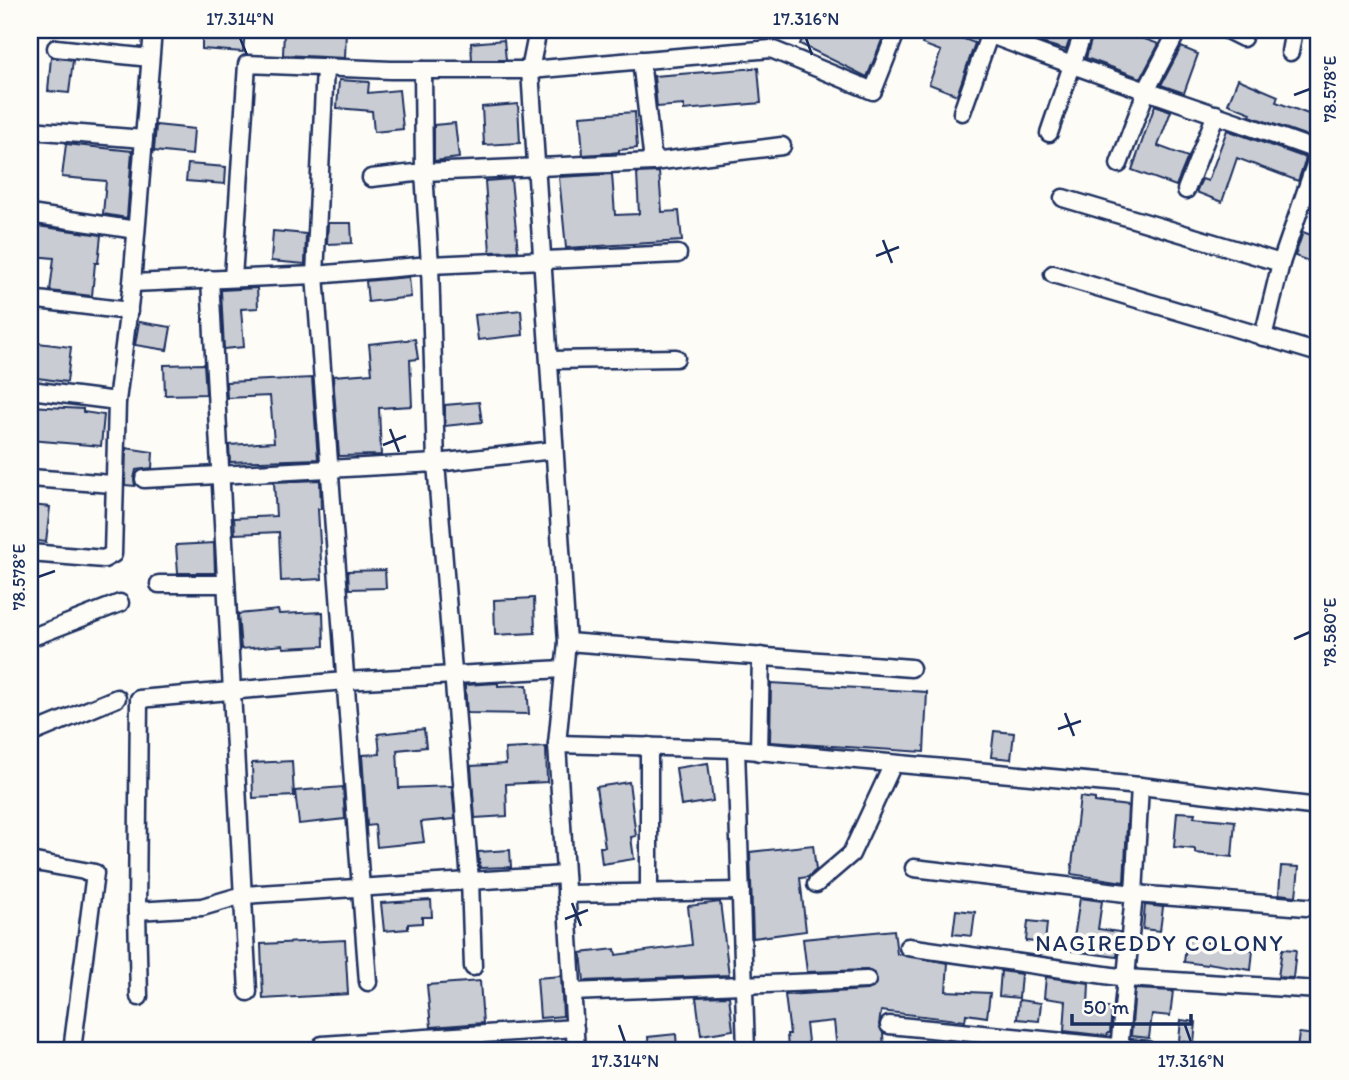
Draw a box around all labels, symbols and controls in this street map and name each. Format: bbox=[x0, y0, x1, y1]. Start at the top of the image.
text: 17.314°N bbox=[206, 8, 274, 30]
text: 17.316°N bbox=[773, 8, 839, 30]
text: 78.578°E bbox=[1319, 56, 1341, 122]
text: 78.578°E bbox=[8, 544, 30, 610]
text: 78.580°E bbox=[1319, 598, 1341, 666]
district label: NAGIREDDY COLONY bbox=[1035, 929, 1285, 957]
scale bar bbox=[1072, 982, 1192, 1026]
text: 50 m bbox=[1083, 994, 1130, 1019]
text: 17.314°N bbox=[591, 1050, 659, 1072]
text: 17.316°N bbox=[1158, 1050, 1224, 1072]

